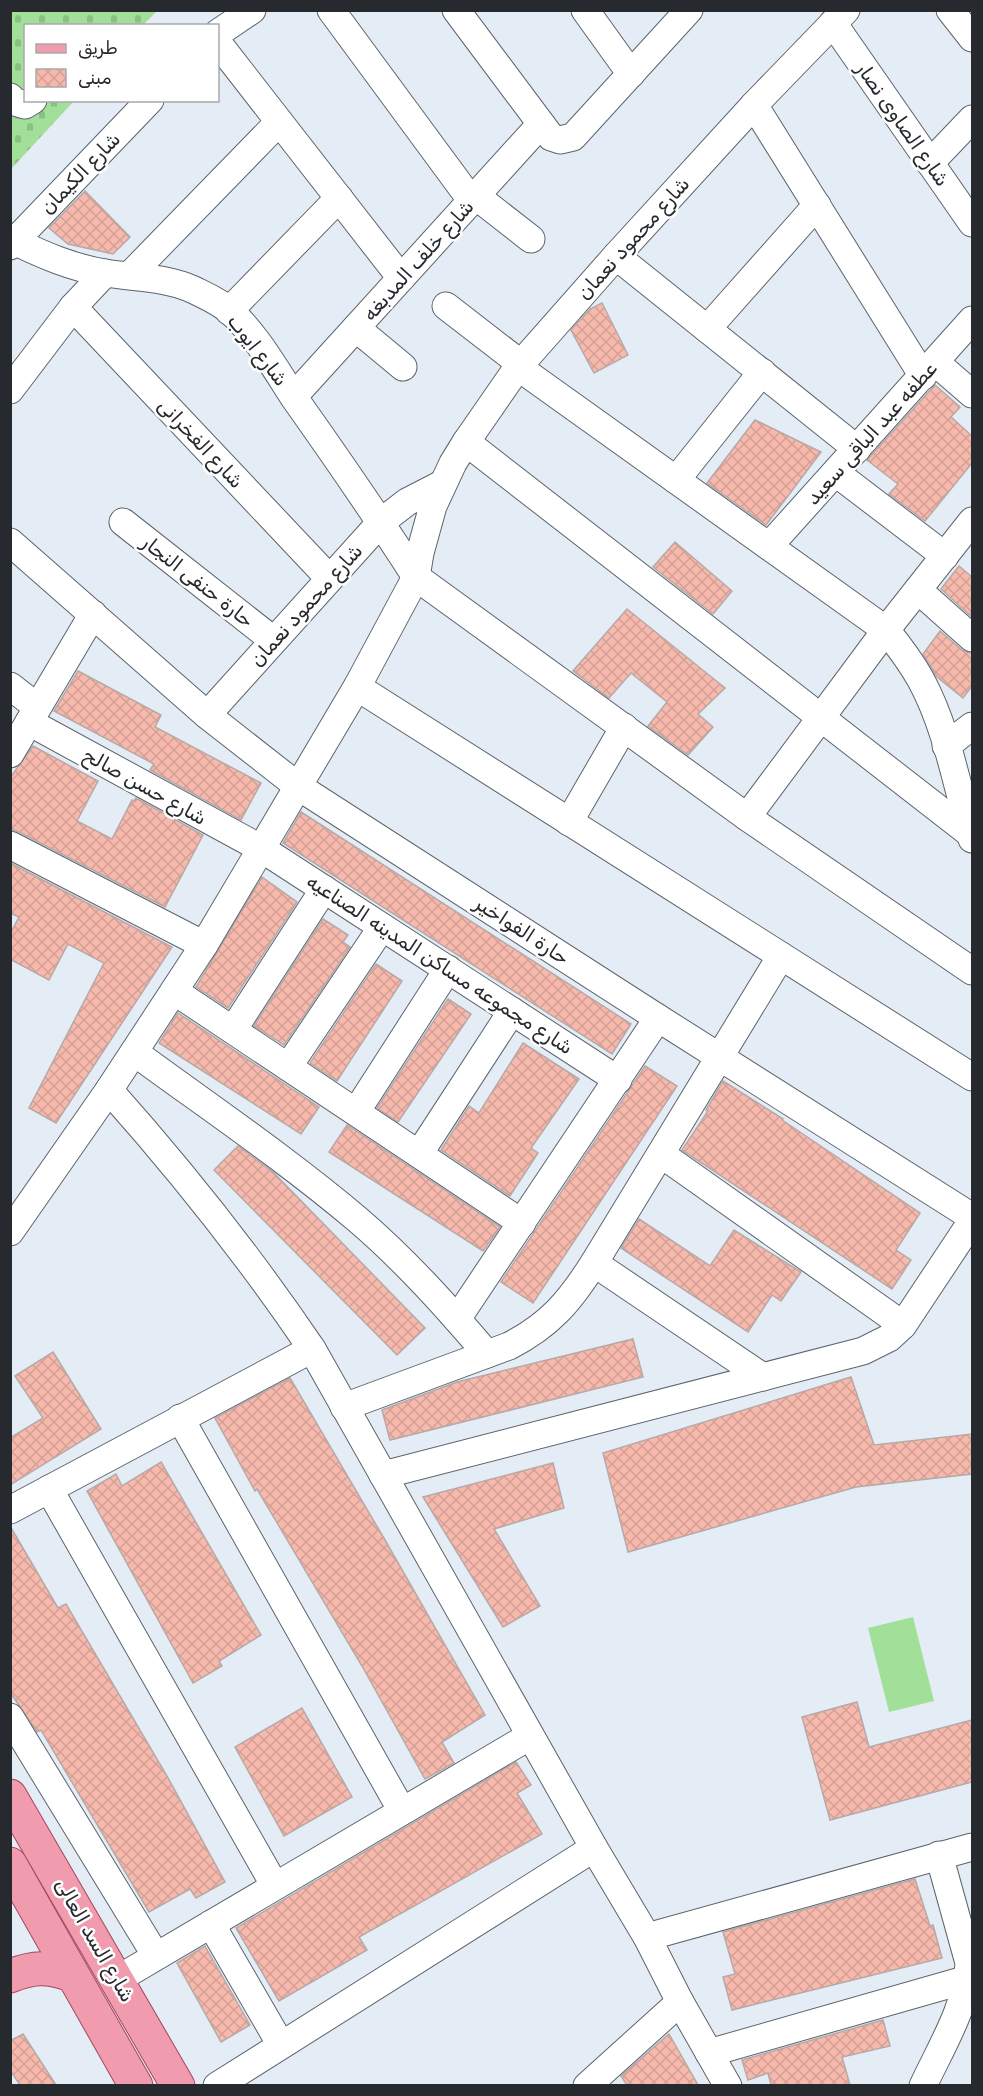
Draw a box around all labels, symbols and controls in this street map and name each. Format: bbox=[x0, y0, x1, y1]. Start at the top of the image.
legend bbox=[24, 24, 219, 102]
text: طريق bbox=[78, 37, 118, 59]
street label: شارع الصاوى نصار bbox=[849, 56, 955, 192]
text: مبنى bbox=[78, 67, 112, 89]
street label: شارع الكيمان bbox=[35, 127, 126, 220]
street label: شارع محمود نعمان bbox=[572, 172, 696, 306]
street label: شارع خلف المدبغه bbox=[357, 194, 480, 327]
street label: شارع ايوب bbox=[221, 309, 293, 392]
street label: عطفه عبد الباقى سعيد bbox=[800, 356, 942, 510]
street label: شارع الفخرانى bbox=[152, 393, 249, 494]
street label: حارة حنفى النجار bbox=[136, 529, 259, 632]
street label: شارع محمود نعمان bbox=[245, 539, 369, 673]
street label: شارع حسن صالح bbox=[78, 742, 211, 832]
street label: شارع مجموعه مساكن المدينه الصناعيه bbox=[301, 869, 578, 1061]
street label: حارة الفواخير bbox=[469, 890, 574, 969]
street label: شارع السد العالى bbox=[48, 1874, 140, 2007]

